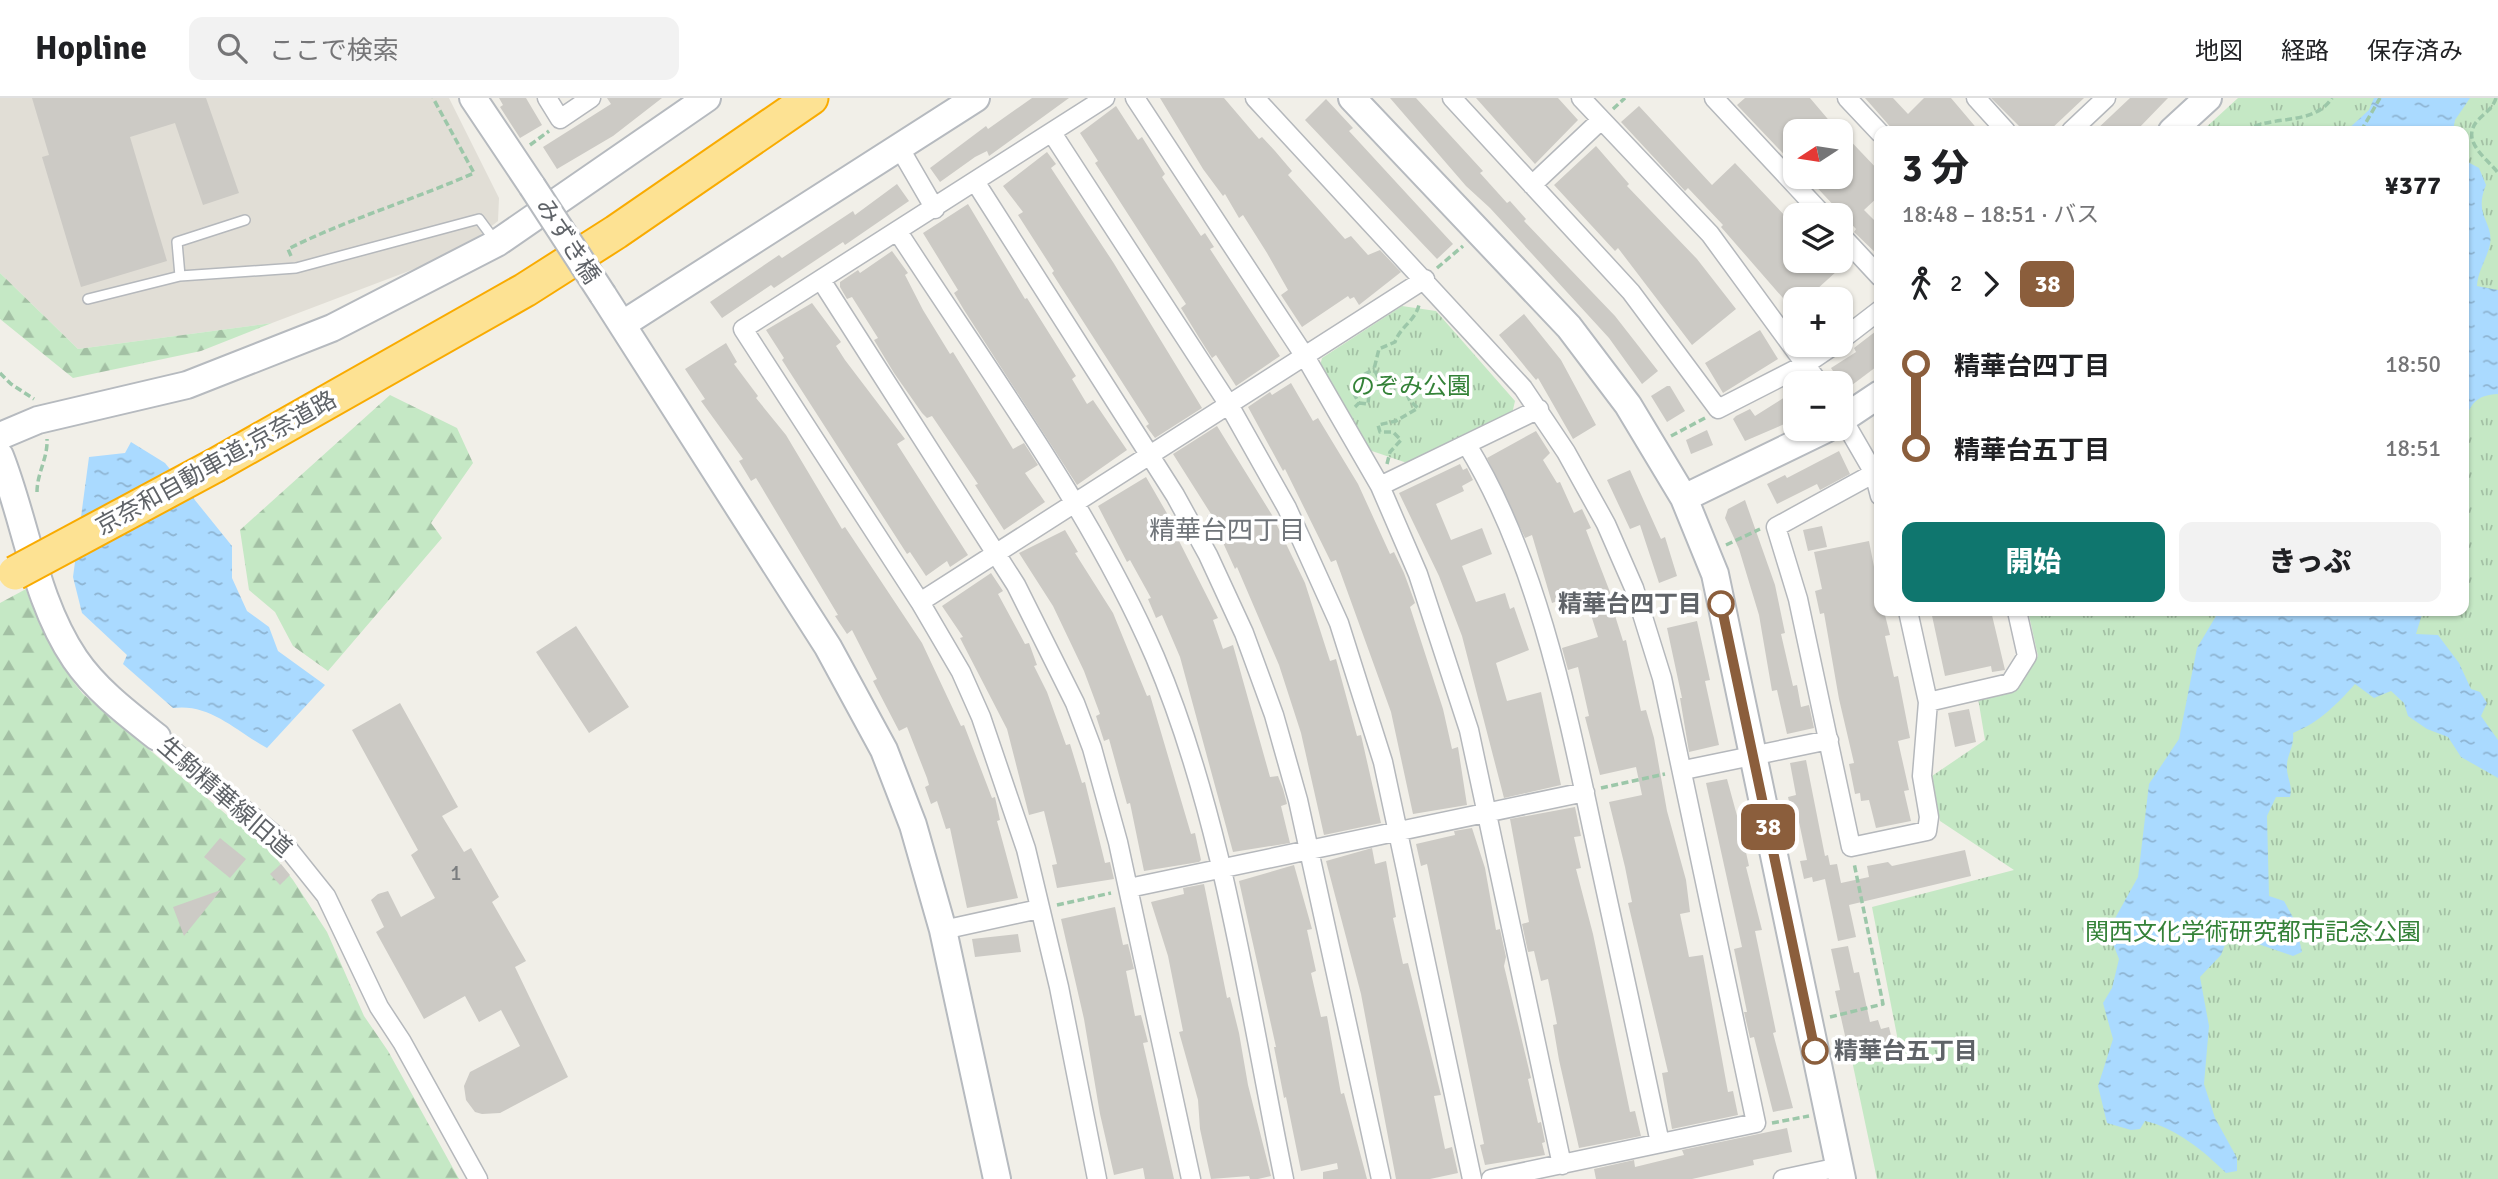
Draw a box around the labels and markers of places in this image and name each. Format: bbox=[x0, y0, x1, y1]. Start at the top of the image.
place label: 精華台四丁目 bbox=[1558, 589, 1702, 619]
marker: 精華台四丁目 bbox=[1708, 591, 1734, 617]
place label: 精華台五丁目 bbox=[1834, 1036, 1978, 1066]
marker: 精華台五丁目 bbox=[1802, 1038, 1828, 1064]

